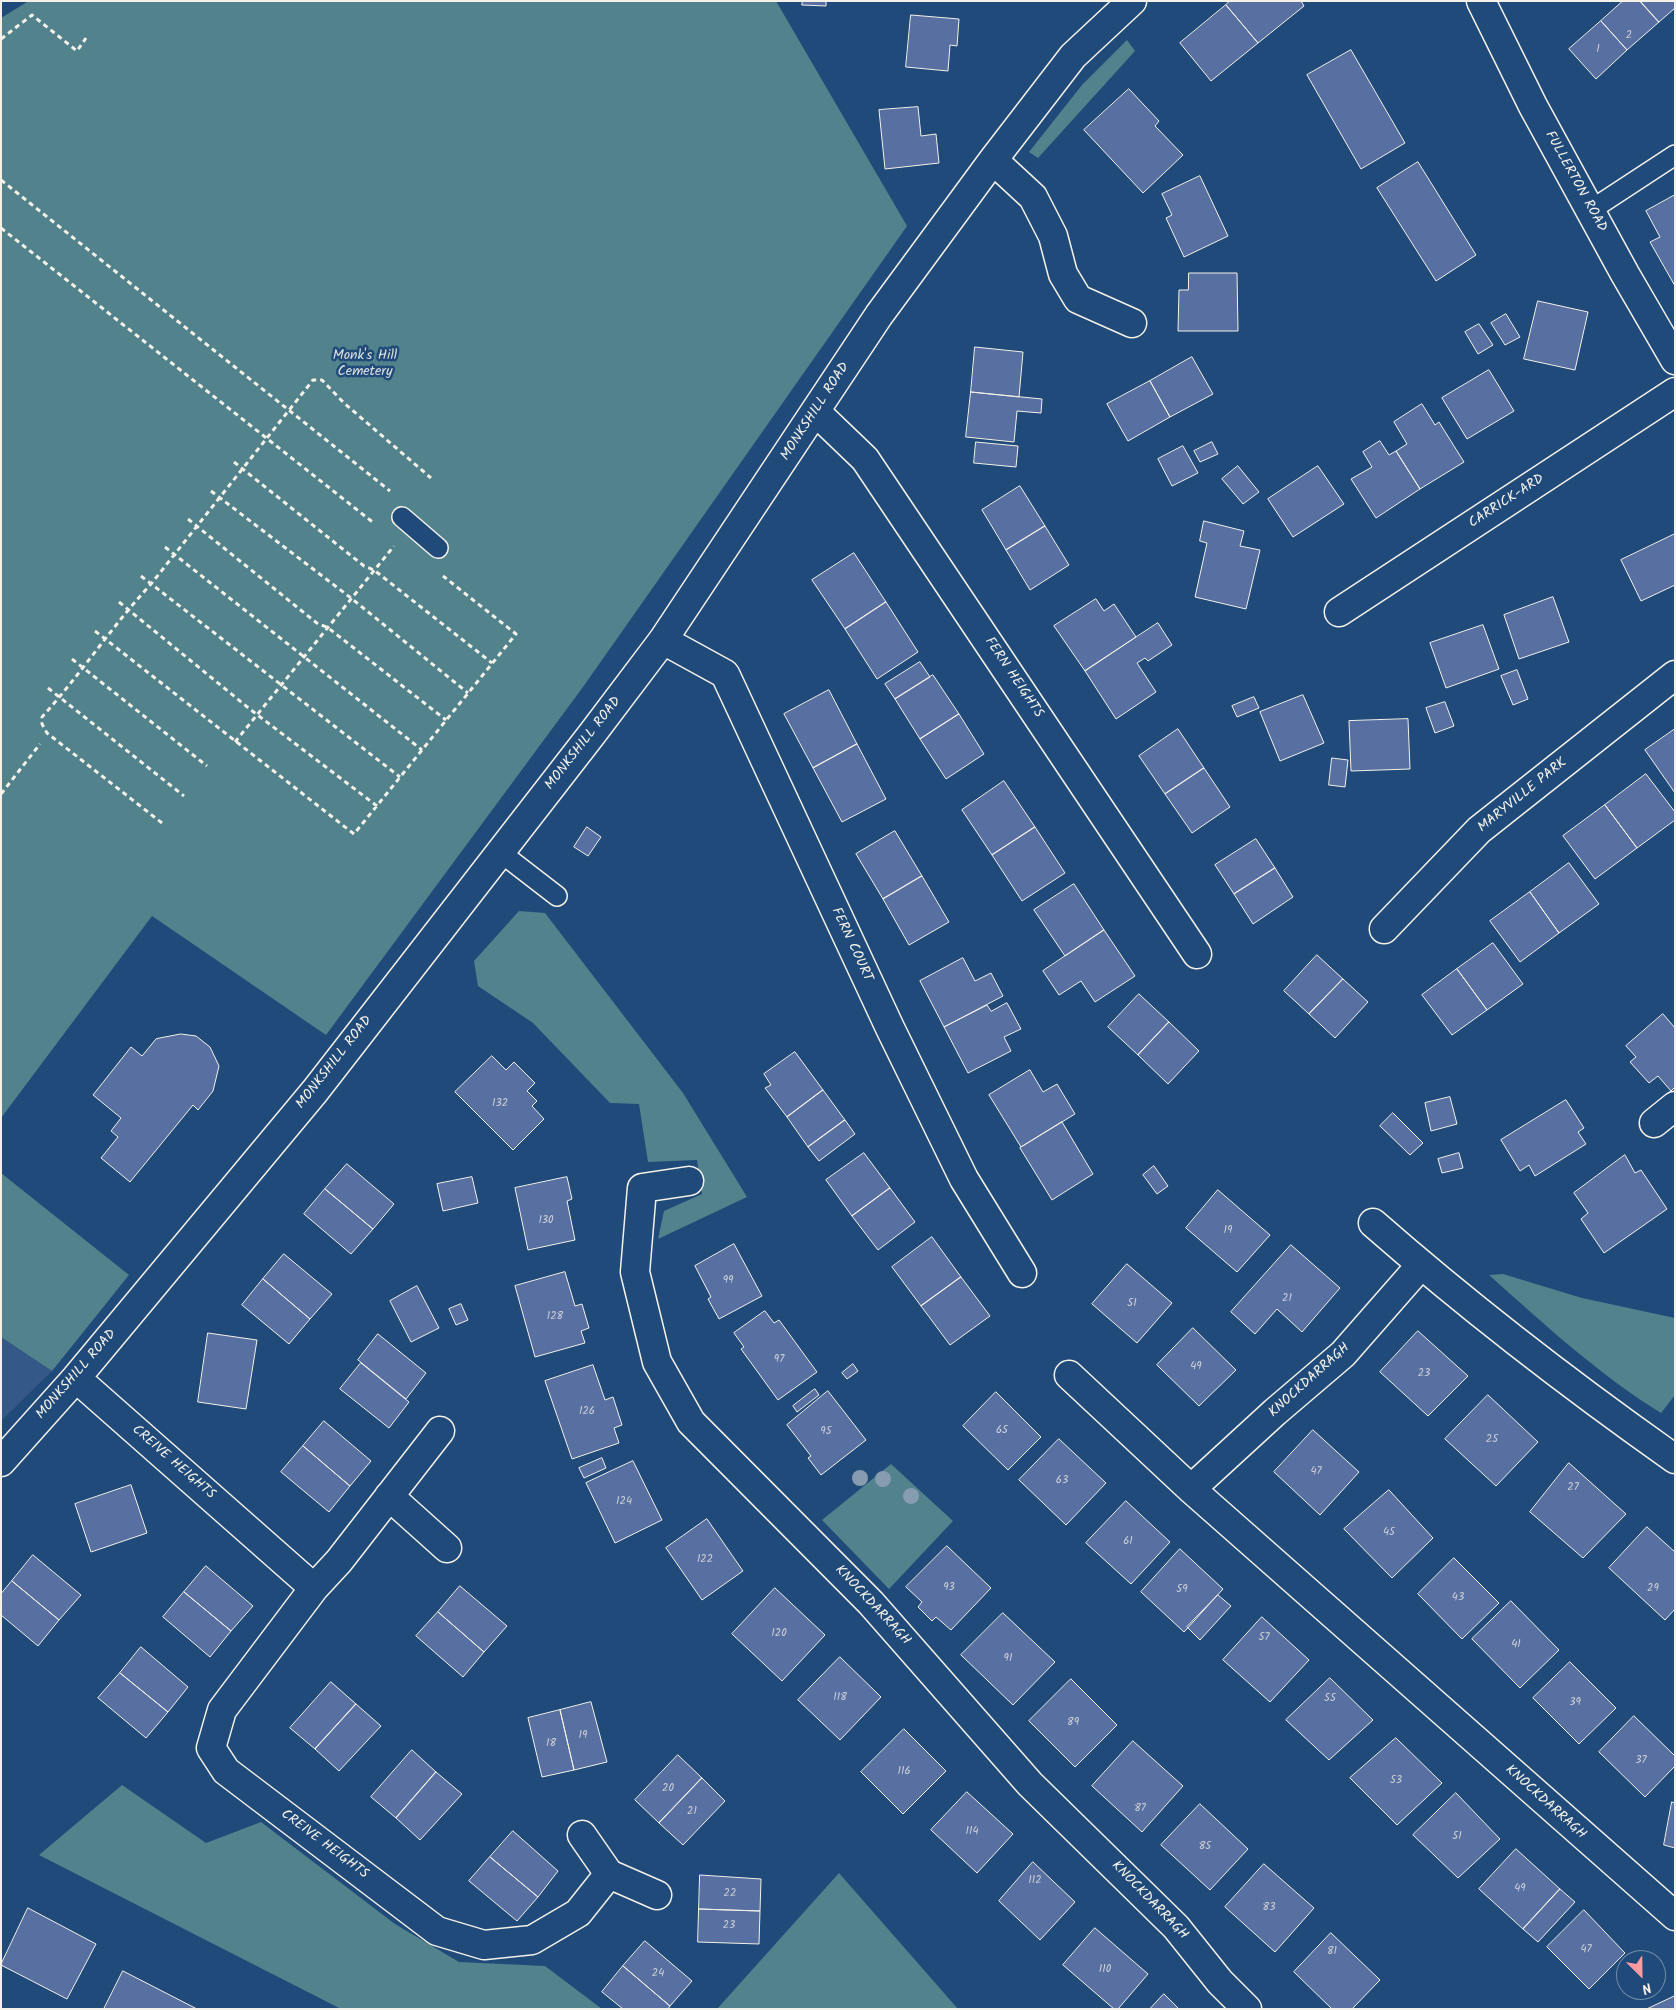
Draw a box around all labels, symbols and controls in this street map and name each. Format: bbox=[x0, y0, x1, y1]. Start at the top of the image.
house number: 2 bbox=[1626, 29, 1632, 43]
house number: 1 bbox=[1596, 43, 1600, 57]
street label: FULLERTON ROAD bbox=[1540, 129, 1610, 235]
park label: Monk's Hill Cemetery bbox=[333, 349, 397, 382]
street label: MONKSHILL ROAD bbox=[778, 360, 854, 464]
street label: CARRICK-ARD bbox=[1466, 471, 1548, 533]
street label: FERN HEIGHTS bbox=[980, 635, 1046, 721]
street label: MONKSHILL ROAD bbox=[542, 694, 626, 794]
street label: MARYVILLE PARK bbox=[1475, 755, 1571, 837]
street label: FERN COURT bbox=[827, 905, 875, 985]
street label: MONKSHILL ROAD bbox=[293, 1013, 377, 1113]
house number: 132 bbox=[492, 1097, 508, 1111]
house number: 130 bbox=[538, 1214, 554, 1228]
house number: 19 bbox=[1224, 1224, 1232, 1238]
house number: 99 bbox=[723, 1274, 733, 1288]
house number: 21 bbox=[1282, 1292, 1292, 1306]
house number: 51 bbox=[1127, 1297, 1137, 1311]
house number: 128 bbox=[547, 1310, 563, 1324]
street label: MONKSHILL ROAD bbox=[33, 1327, 121, 1423]
street label: KNOCKDARRAGH bbox=[1266, 1340, 1354, 1422]
house number: 97 bbox=[774, 1353, 784, 1367]
house number: 49 bbox=[1190, 1360, 1202, 1374]
house number: 23 bbox=[1418, 1367, 1430, 1381]
house number: 126 bbox=[579, 1405, 595, 1419]
street label: CREIVE HEIGHTS bbox=[128, 1422, 218, 1504]
house number: 65 bbox=[996, 1424, 1008, 1438]
house number: 95 bbox=[820, 1425, 832, 1439]
house number: 25 bbox=[1486, 1433, 1498, 1447]
house number: 47 bbox=[1310, 1465, 1322, 1479]
house number: 63 bbox=[1056, 1474, 1068, 1488]
house number: 27 bbox=[1567, 1481, 1579, 1495]
house number: 124 bbox=[616, 1495, 632, 1509]
house number: 45 bbox=[1383, 1526, 1395, 1540]
house number: 61 bbox=[1123, 1535, 1133, 1549]
house number: 122 bbox=[697, 1553, 713, 1567]
street label: KNOCKDARRAGH bbox=[831, 1562, 913, 1650]
house number: 93 bbox=[943, 1581, 955, 1595]
house number: 29 bbox=[1647, 1582, 1659, 1596]
house number: 59 bbox=[1176, 1583, 1188, 1597]
house number: 43 bbox=[1452, 1591, 1464, 1605]
house number: 120 bbox=[771, 1627, 787, 1641]
house number: 57 bbox=[1259, 1631, 1269, 1645]
house number: 41 bbox=[1511, 1638, 1521, 1652]
house number: 91 bbox=[1004, 1652, 1012, 1666]
house number: 118 bbox=[833, 1691, 847, 1705]
house number: 55 bbox=[1324, 1692, 1336, 1706]
house number: 39 bbox=[1569, 1696, 1581, 1710]
house number: 89 bbox=[1067, 1716, 1079, 1730]
house number: 19 bbox=[579, 1729, 587, 1743]
house number: 18 bbox=[546, 1737, 556, 1751]
house number: 37 bbox=[1635, 1754, 1647, 1768]
street label: KNOCKDARRAGH bbox=[1501, 1762, 1589, 1844]
house number: 116 bbox=[897, 1765, 911, 1779]
house number: 53 bbox=[1390, 1774, 1402, 1788]
house number: 20 bbox=[662, 1782, 674, 1796]
house number: 87 bbox=[1134, 1802, 1146, 1816]
house number: 21 bbox=[687, 1805, 697, 1819]
street label: CREIVE HEIGHTS bbox=[277, 1807, 371, 1883]
house number: 114 bbox=[966, 1825, 978, 1839]
house number: 51 bbox=[1452, 1830, 1462, 1844]
house number: 85 bbox=[1199, 1840, 1211, 1854]
street label: KNOCKDARRAGH bbox=[1107, 1858, 1191, 1944]
house number: 112 bbox=[1028, 1874, 1042, 1888]
house number: 49 bbox=[1514, 1882, 1526, 1896]
house number: 22 bbox=[724, 1887, 736, 1901]
house number: 83 bbox=[1263, 1901, 1275, 1915]
house number: 23 bbox=[723, 1919, 735, 1933]
house number: 47 bbox=[1580, 1943, 1592, 1957]
house number: 81 bbox=[1327, 1945, 1337, 1959]
north arrow bbox=[1616, 1950, 1666, 2000]
house number: 110 bbox=[1099, 1963, 1111, 1977]
house number: 24 bbox=[652, 1967, 664, 1981]
text: N bbox=[1638, 1976, 1655, 2000]

